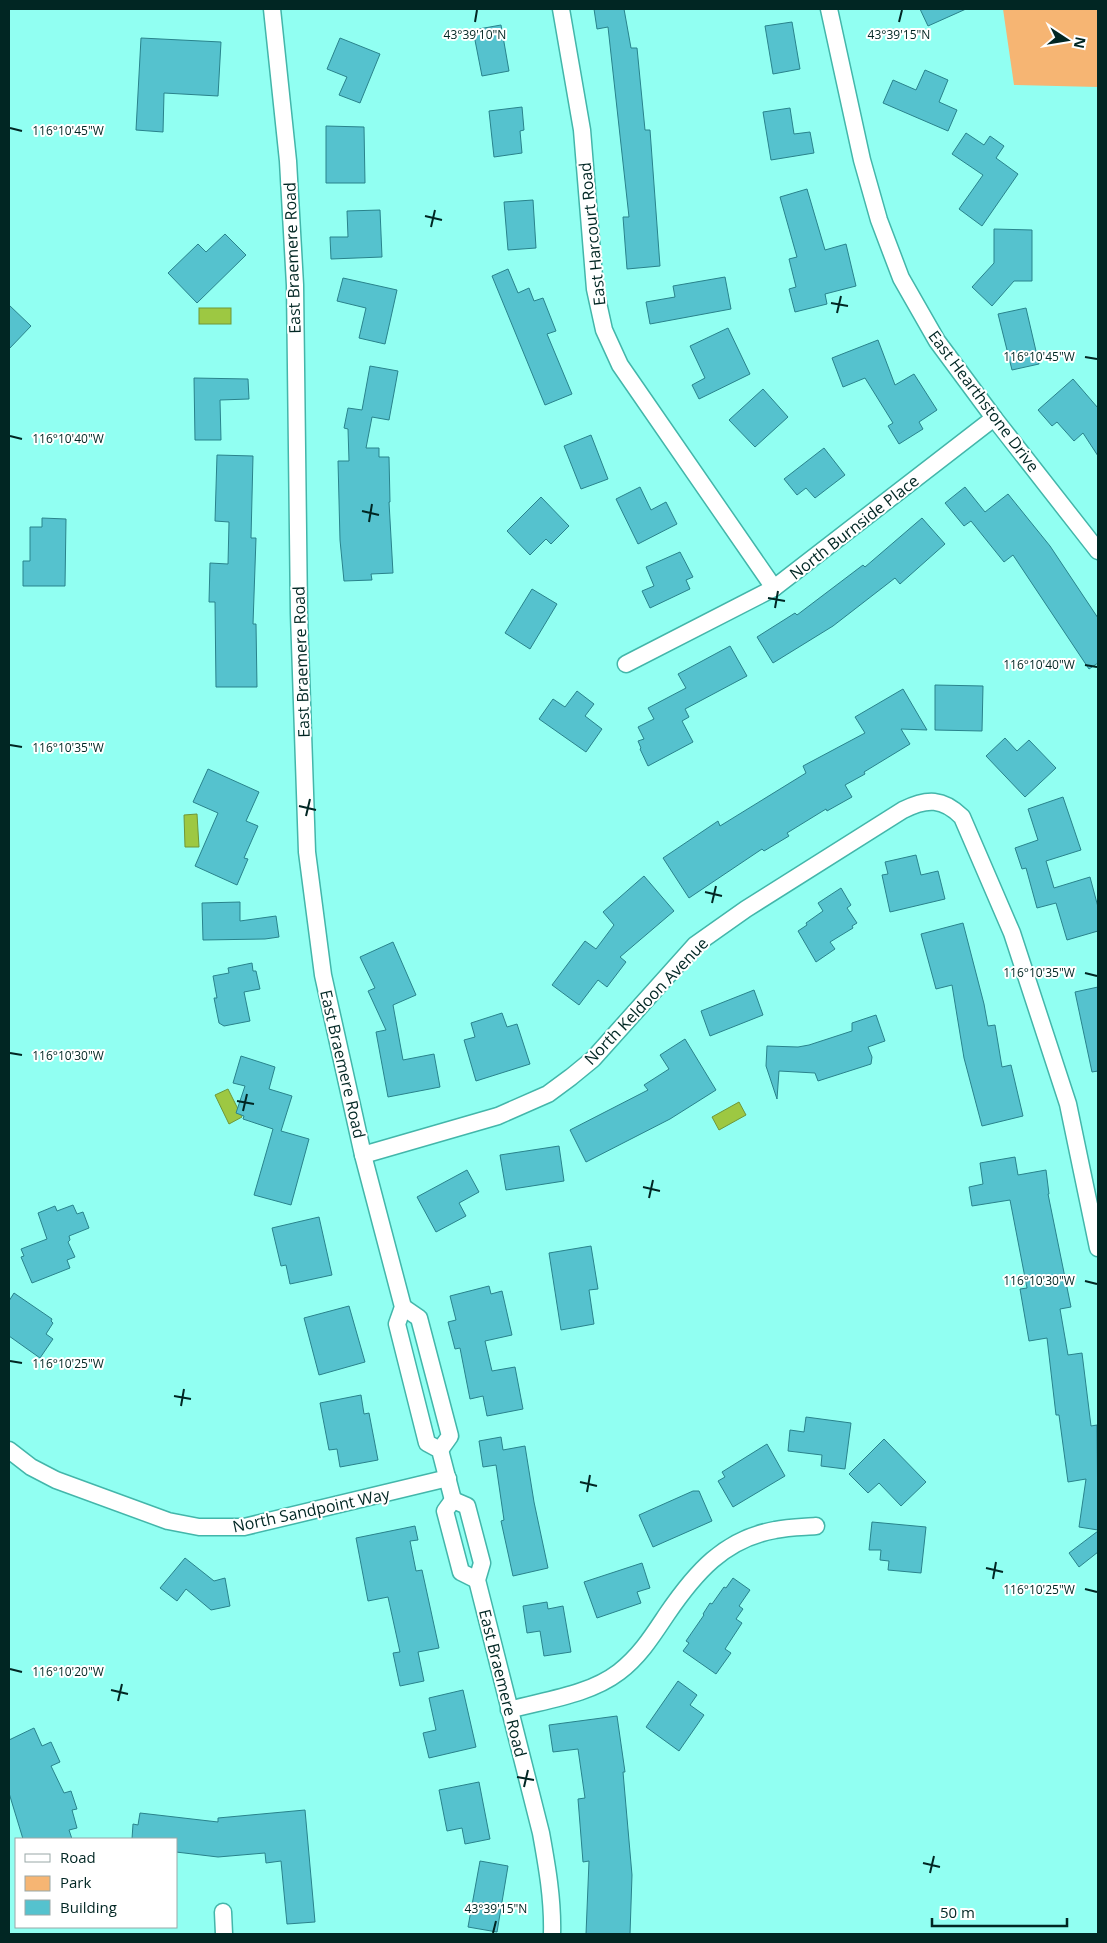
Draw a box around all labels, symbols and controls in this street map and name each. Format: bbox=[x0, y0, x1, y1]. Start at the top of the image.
north arrow bbox=[1042, 15, 1092, 65]
text: 43°39'10"N bbox=[444, 26, 506, 43]
text: 43°39'15"N bbox=[868, 26, 930, 43]
text: N bbox=[1070, 35, 1091, 50]
text: 116°10'45"W bbox=[32, 122, 104, 139]
street label: East Harcourt Road bbox=[574, 161, 610, 307]
street label: East Braemere Road bbox=[278, 182, 306, 334]
street label: East Hearthstone Drive bbox=[923, 326, 1045, 476]
text: 116°10'45"W bbox=[1003, 348, 1075, 365]
text: 116°10'40"W bbox=[32, 430, 104, 447]
street label: North Burnside Place bbox=[785, 470, 923, 584]
street label: East Braemere Road bbox=[287, 586, 315, 738]
text: 116°10'40"W bbox=[1003, 656, 1075, 673]
text: 116°10'35"W bbox=[32, 739, 104, 756]
street label: North Keldoon Avenue bbox=[579, 932, 713, 1070]
text: 116°10'35"W bbox=[1003, 964, 1075, 981]
street label: East Braemere Road bbox=[315, 988, 371, 1140]
text: 116°10'30"W bbox=[32, 1047, 104, 1064]
text: 116°10'30"W bbox=[1003, 1272, 1075, 1289]
text: 116°10'25"W bbox=[32, 1355, 104, 1372]
street label: North Sandpoint Way bbox=[230, 1482, 392, 1537]
text: 116°10'25"W bbox=[1003, 1581, 1075, 1598]
street label: East Braemere Road bbox=[474, 1607, 532, 1759]
text: 116°10'20"W bbox=[32, 1663, 104, 1680]
legend bbox=[15, 1838, 178, 1928]
text: Road bbox=[60, 1847, 96, 1867]
text: Park bbox=[60, 1872, 91, 1892]
scale bar bbox=[932, 1896, 1067, 1928]
text: Building bbox=[60, 1897, 117, 1917]
text: 43°39'15"N bbox=[465, 1900, 527, 1917]
text: 50 m bbox=[940, 1902, 975, 1922]

